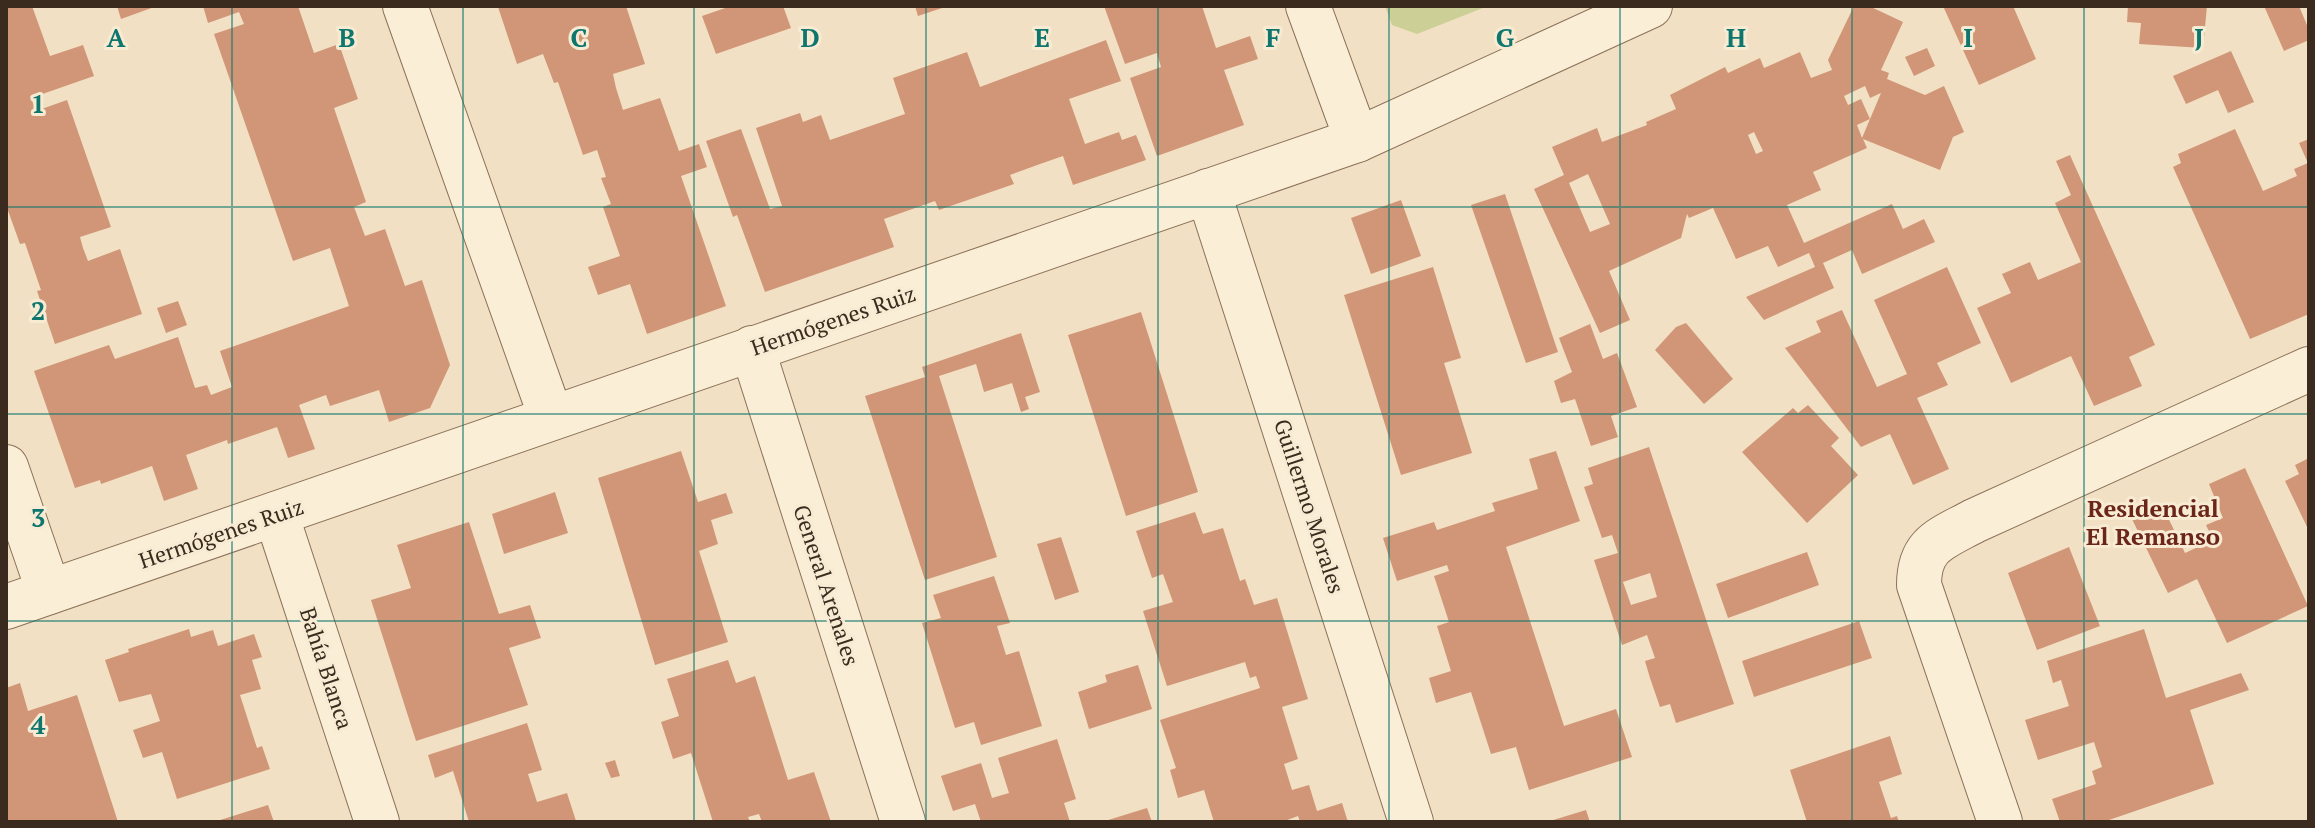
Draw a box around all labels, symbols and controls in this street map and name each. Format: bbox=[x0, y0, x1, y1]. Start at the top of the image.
text: A bbox=[107, 20, 126, 54]
text: B bbox=[339, 20, 355, 54]
text: C bbox=[571, 20, 587, 54]
text: D bbox=[800, 20, 820, 54]
text: E bbox=[1034, 20, 1050, 54]
text: F bbox=[1266, 20, 1281, 54]
text: G bbox=[1496, 20, 1515, 54]
text: H bbox=[1726, 20, 1746, 54]
text: I bbox=[1963, 20, 1973, 54]
text: J bbox=[2194, 20, 2204, 54]
text: 1 bbox=[31, 86, 45, 120]
street label: Hermógenes Ruiz bbox=[747, 278, 919, 362]
text: 2 bbox=[31, 293, 45, 327]
street label: Guillermo Morales bbox=[1268, 415, 1352, 597]
street label: Hermógenes Ruiz bbox=[135, 491, 307, 575]
district label: Residencial El Remanso bbox=[2086, 492, 2220, 552]
text: 3 bbox=[31, 500, 45, 534]
street label: General Arenales bbox=[787, 501, 867, 669]
street label: Bahía Blanca bbox=[294, 603, 360, 733]
text: 4 bbox=[31, 707, 46, 741]

